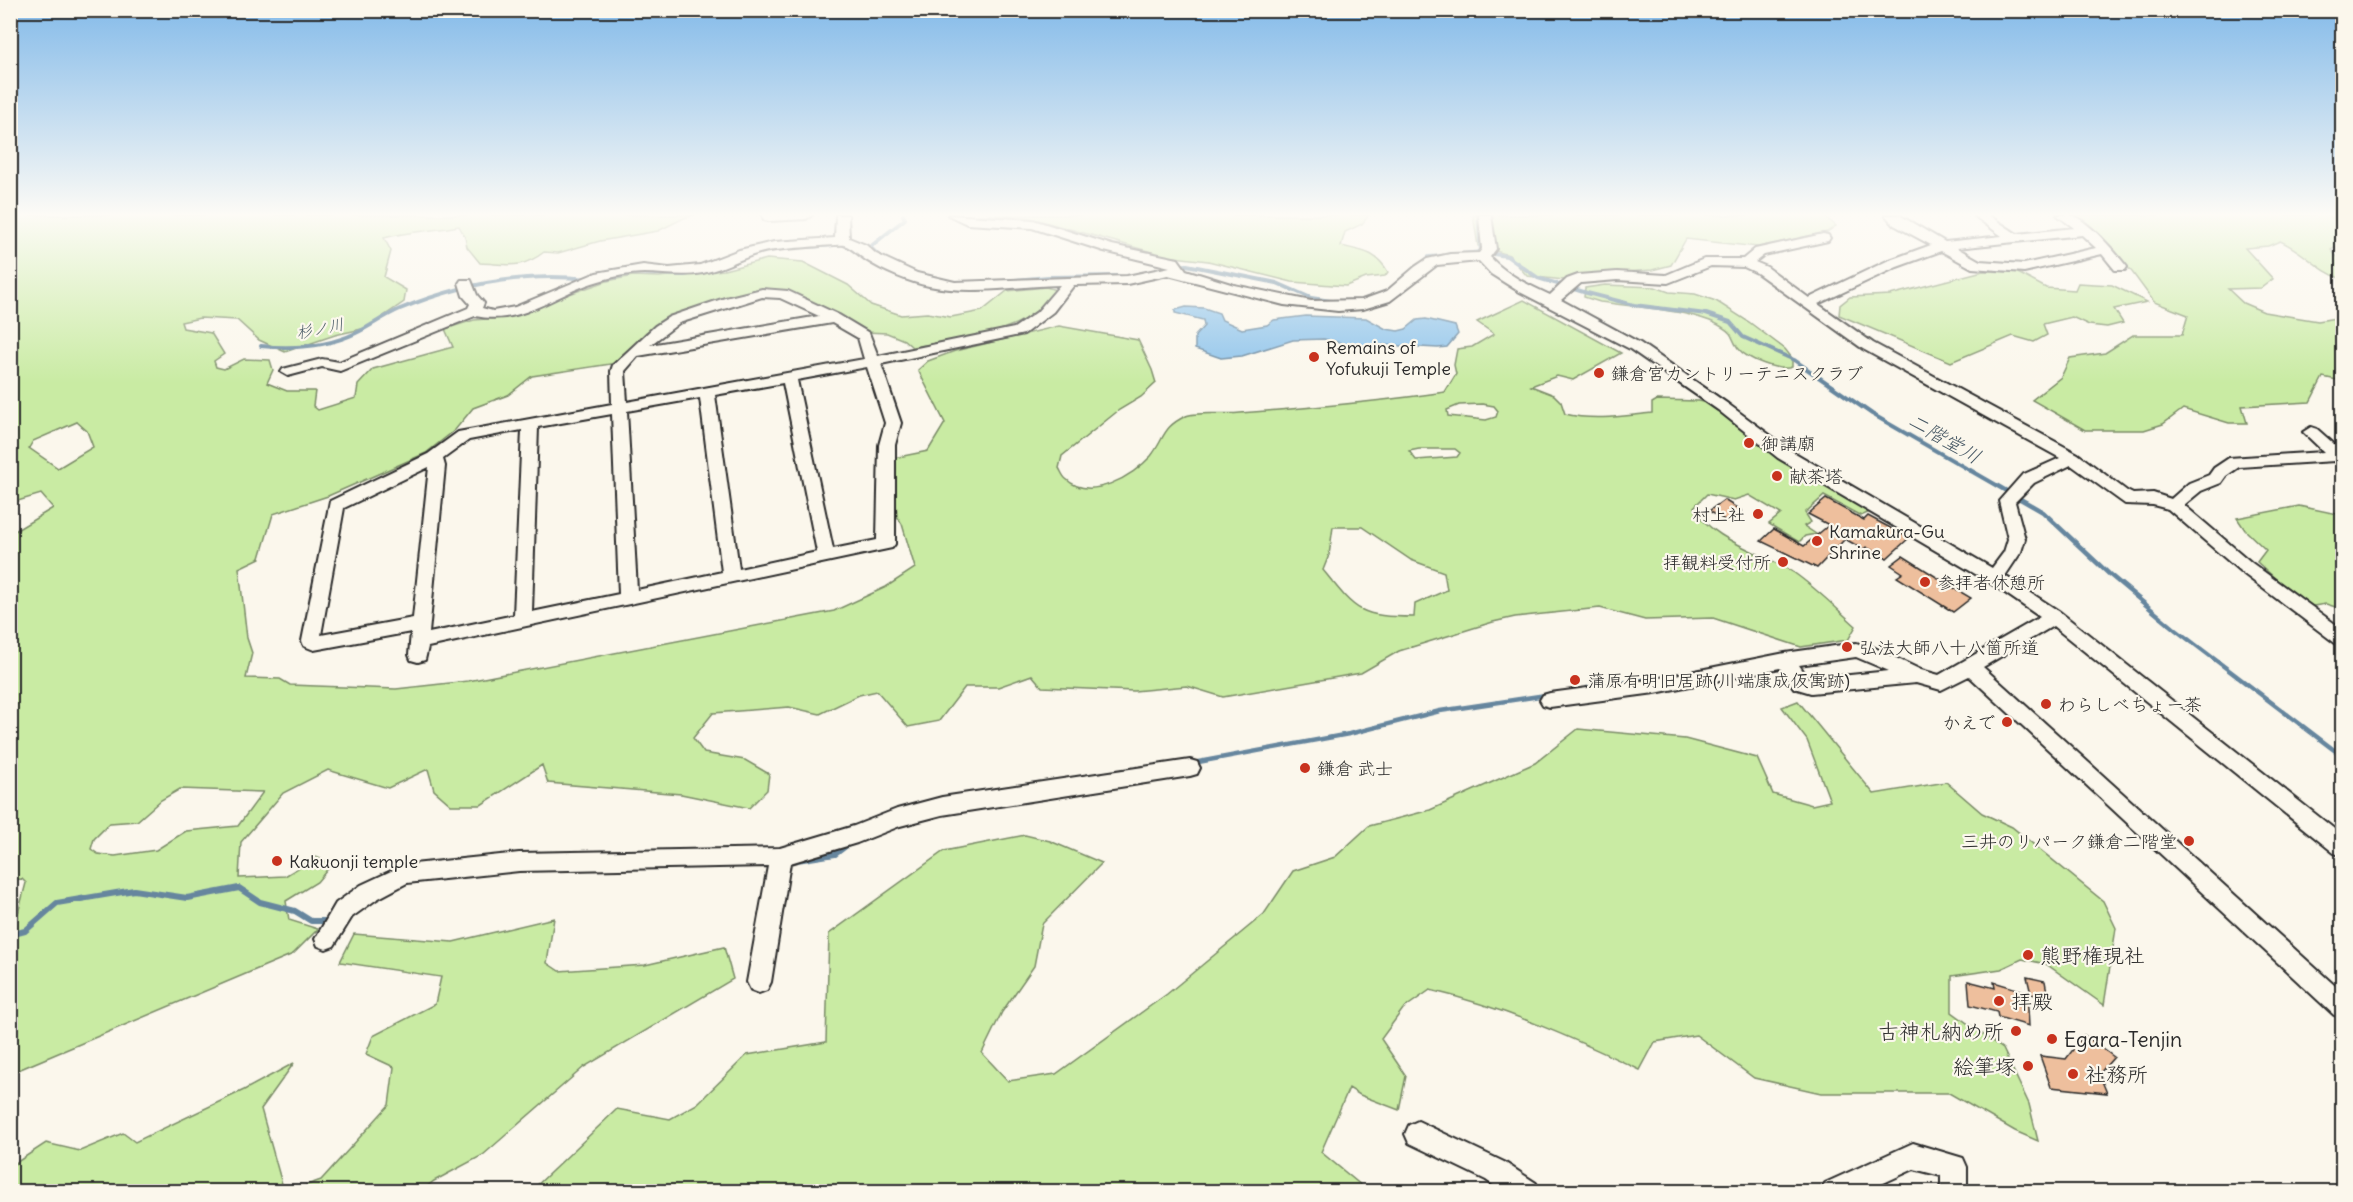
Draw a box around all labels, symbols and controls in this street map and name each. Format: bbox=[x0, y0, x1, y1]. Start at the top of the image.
water label: 杉ノ川 bbox=[295, 314, 345, 342]
place label: Remains of Yofukuji Temple bbox=[1326, 336, 1451, 380]
marker: Remains of Yofukuji Temple bbox=[1307, 350, 1321, 364]
place label: 鎌倉宮カントリーテニスクラブ bbox=[1611, 362, 1863, 385]
marker: 鎌倉宮カントリーテニスクラブ bbox=[1592, 366, 1606, 380]
water label: 二階堂川 bbox=[1904, 407, 1986, 469]
place label: 御講廟 bbox=[1761, 432, 1815, 455]
marker: 御講廟 bbox=[1742, 436, 1756, 450]
place label: 献茶塔 bbox=[1789, 465, 1843, 488]
marker: 献茶塔 bbox=[1770, 469, 1784, 483]
place label: 村上社 bbox=[1692, 503, 1746, 526]
marker: 村上社 bbox=[1751, 507, 1765, 521]
place label: Kamakura-Gu Shrine bbox=[1829, 520, 1944, 564]
marker: Kamakura-Gu Shrine bbox=[1810, 534, 1824, 548]
place label: 拝観料受付所 bbox=[1663, 551, 1771, 574]
marker: 拝観料受付所 bbox=[1776, 555, 1790, 569]
place label: 参拝者休憩所 bbox=[1937, 571, 2045, 594]
marker: 参拝者休憩所 bbox=[1918, 575, 1932, 589]
place label: 弘法大師八十八箇所道 bbox=[1859, 636, 2039, 659]
marker: 弘法大師八十八箇所道 bbox=[1840, 640, 1854, 654]
place label: 蒲原有明旧居跡(川端康成仮寓跡) bbox=[1587, 669, 1850, 692]
marker: 蒲原有明旧居跡(川端康成仮寓跡) bbox=[1568, 673, 1582, 687]
place label: わらしべちょー茶 bbox=[2058, 693, 2202, 716]
marker: わらしべちょー茶 bbox=[2039, 697, 2053, 711]
place label: かえで bbox=[1942, 711, 1995, 734]
marker: かえで bbox=[2000, 715, 2014, 729]
place label: 鎌倉 武士 bbox=[1317, 757, 1393, 780]
marker: 鎌倉 武士 bbox=[1298, 761, 1312, 775]
place label: 三井のリパーク鎌倉二階堂 bbox=[1961, 830, 2177, 853]
marker: 三井のリパーク鎌倉二階堂 bbox=[2182, 834, 2196, 848]
place label: Kakuonji temple bbox=[289, 850, 418, 873]
marker: Kakuonji temple bbox=[270, 854, 284, 868]
place label: 熊野権現社 bbox=[2040, 942, 2145, 969]
marker: 熊野権現社 bbox=[2021, 948, 2035, 962]
place label: 拝殿 bbox=[2011, 988, 2053, 1015]
marker: 拝殿 bbox=[1992, 994, 2006, 1008]
place label: 古神札納め所 bbox=[1878, 1018, 2004, 1045]
marker: 古神札納め所 bbox=[2009, 1024, 2023, 1038]
place label: Egara-Tenjin bbox=[2064, 1026, 2182, 1053]
marker: Egara-Tenjin bbox=[2045, 1032, 2059, 1046]
place label: 絵筆塚 bbox=[1953, 1053, 2016, 1080]
marker: 絵筆塚 bbox=[2021, 1059, 2035, 1073]
place label: 社務所 bbox=[2085, 1061, 2148, 1088]
marker: 社務所 bbox=[2066, 1067, 2080, 1081]

